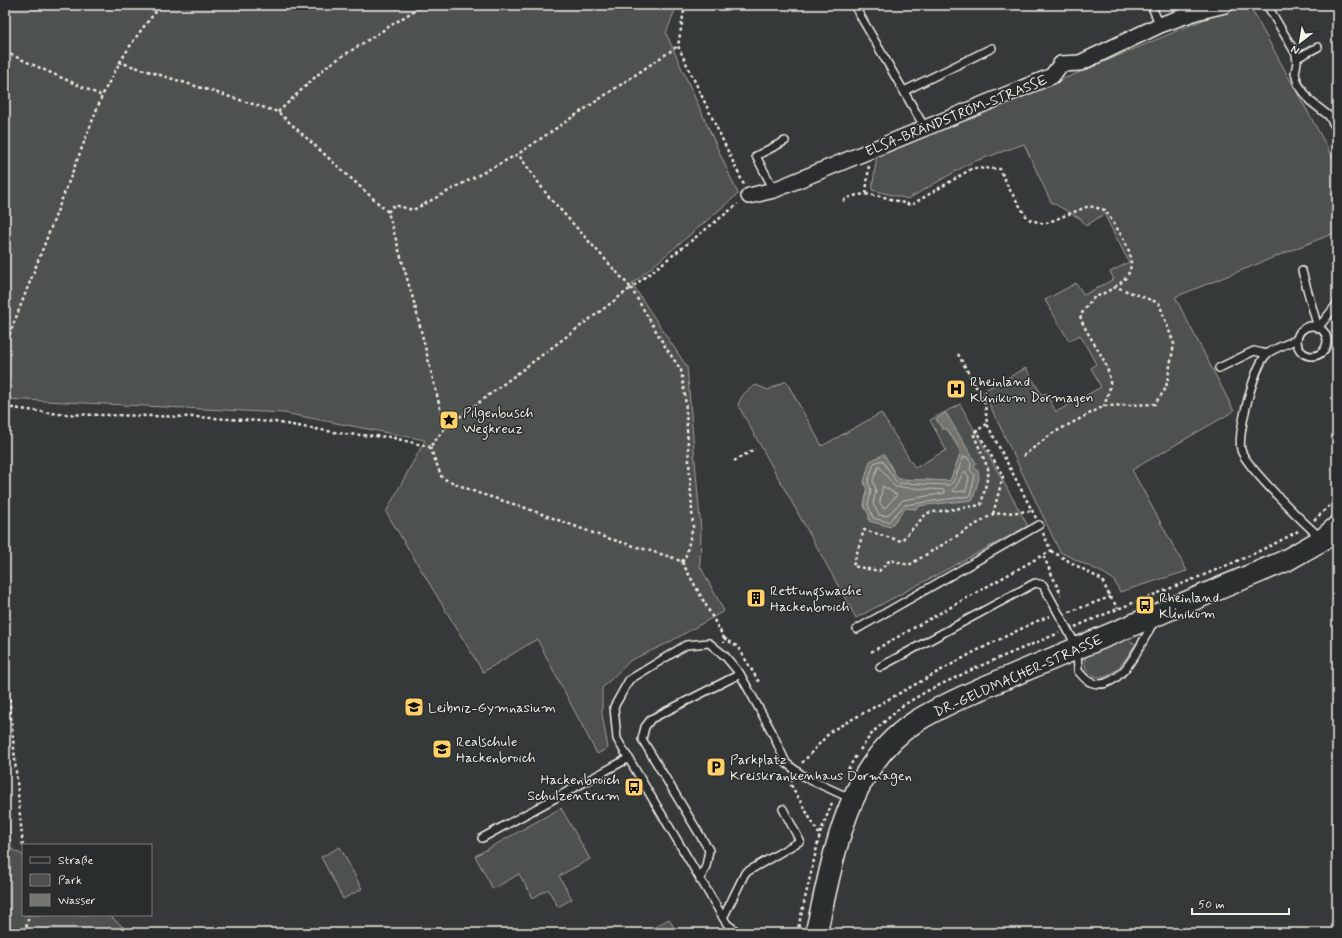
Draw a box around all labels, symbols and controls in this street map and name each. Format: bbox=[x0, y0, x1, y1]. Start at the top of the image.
north arrow bbox=[1280, 22, 1320, 62]
text: N bbox=[1289, 42, 1302, 58]
street label: ELSA-BRÄNDSTRÖM-STRASSE bbox=[863, 71, 1050, 161]
place label: Rheinland Klinikum Dormagen bbox=[970, 373, 1094, 407]
hospital icon: Rheinland Klinikum Dormagen bbox=[945, 378, 967, 400]
place label: Pilgenbusch Wegkreuz bbox=[463, 404, 534, 440]
place icon: Pilgenbusch Wegkreuz bbox=[438, 409, 460, 431]
place label: Rettungswache Hackenbroich bbox=[770, 582, 862, 616]
building icon: Rettungswache Hackenbroich bbox=[745, 587, 767, 609]
place label: Rheinland Klinikum bbox=[1159, 589, 1219, 623]
bus stop icon: Rheinland Klinikum bbox=[1134, 594, 1156, 616]
street label: DR.-GELDMACHER-STRASSE bbox=[931, 630, 1106, 721]
school or university icon: Leibniz-Gymnasium bbox=[403, 696, 425, 718]
place label: Leibniz-Gymnasium bbox=[428, 699, 556, 717]
place label: Realschule Hackenbroich bbox=[456, 733, 536, 767]
school or university icon: Realschule Hackenbroich bbox=[431, 738, 453, 760]
place label: Parkplatz Kreiskrankenhaus Dormagen bbox=[730, 751, 912, 786]
parking icon: Parkplatz Kreiskrankenhaus Dormagen bbox=[705, 756, 727, 778]
place label: Hackenbroich Schulzentrum bbox=[527, 771, 620, 805]
bus stop icon: Hackenbroich Schulzentrum bbox=[623, 776, 645, 798]
legend bbox=[22, 844, 152, 916]
text: Straße bbox=[58, 853, 93, 869]
text: Park bbox=[58, 873, 82, 889]
scale bar bbox=[1192, 890, 1289, 916]
text: Wasser bbox=[58, 893, 96, 909]
text: 50 m bbox=[1198, 897, 1225, 913]

